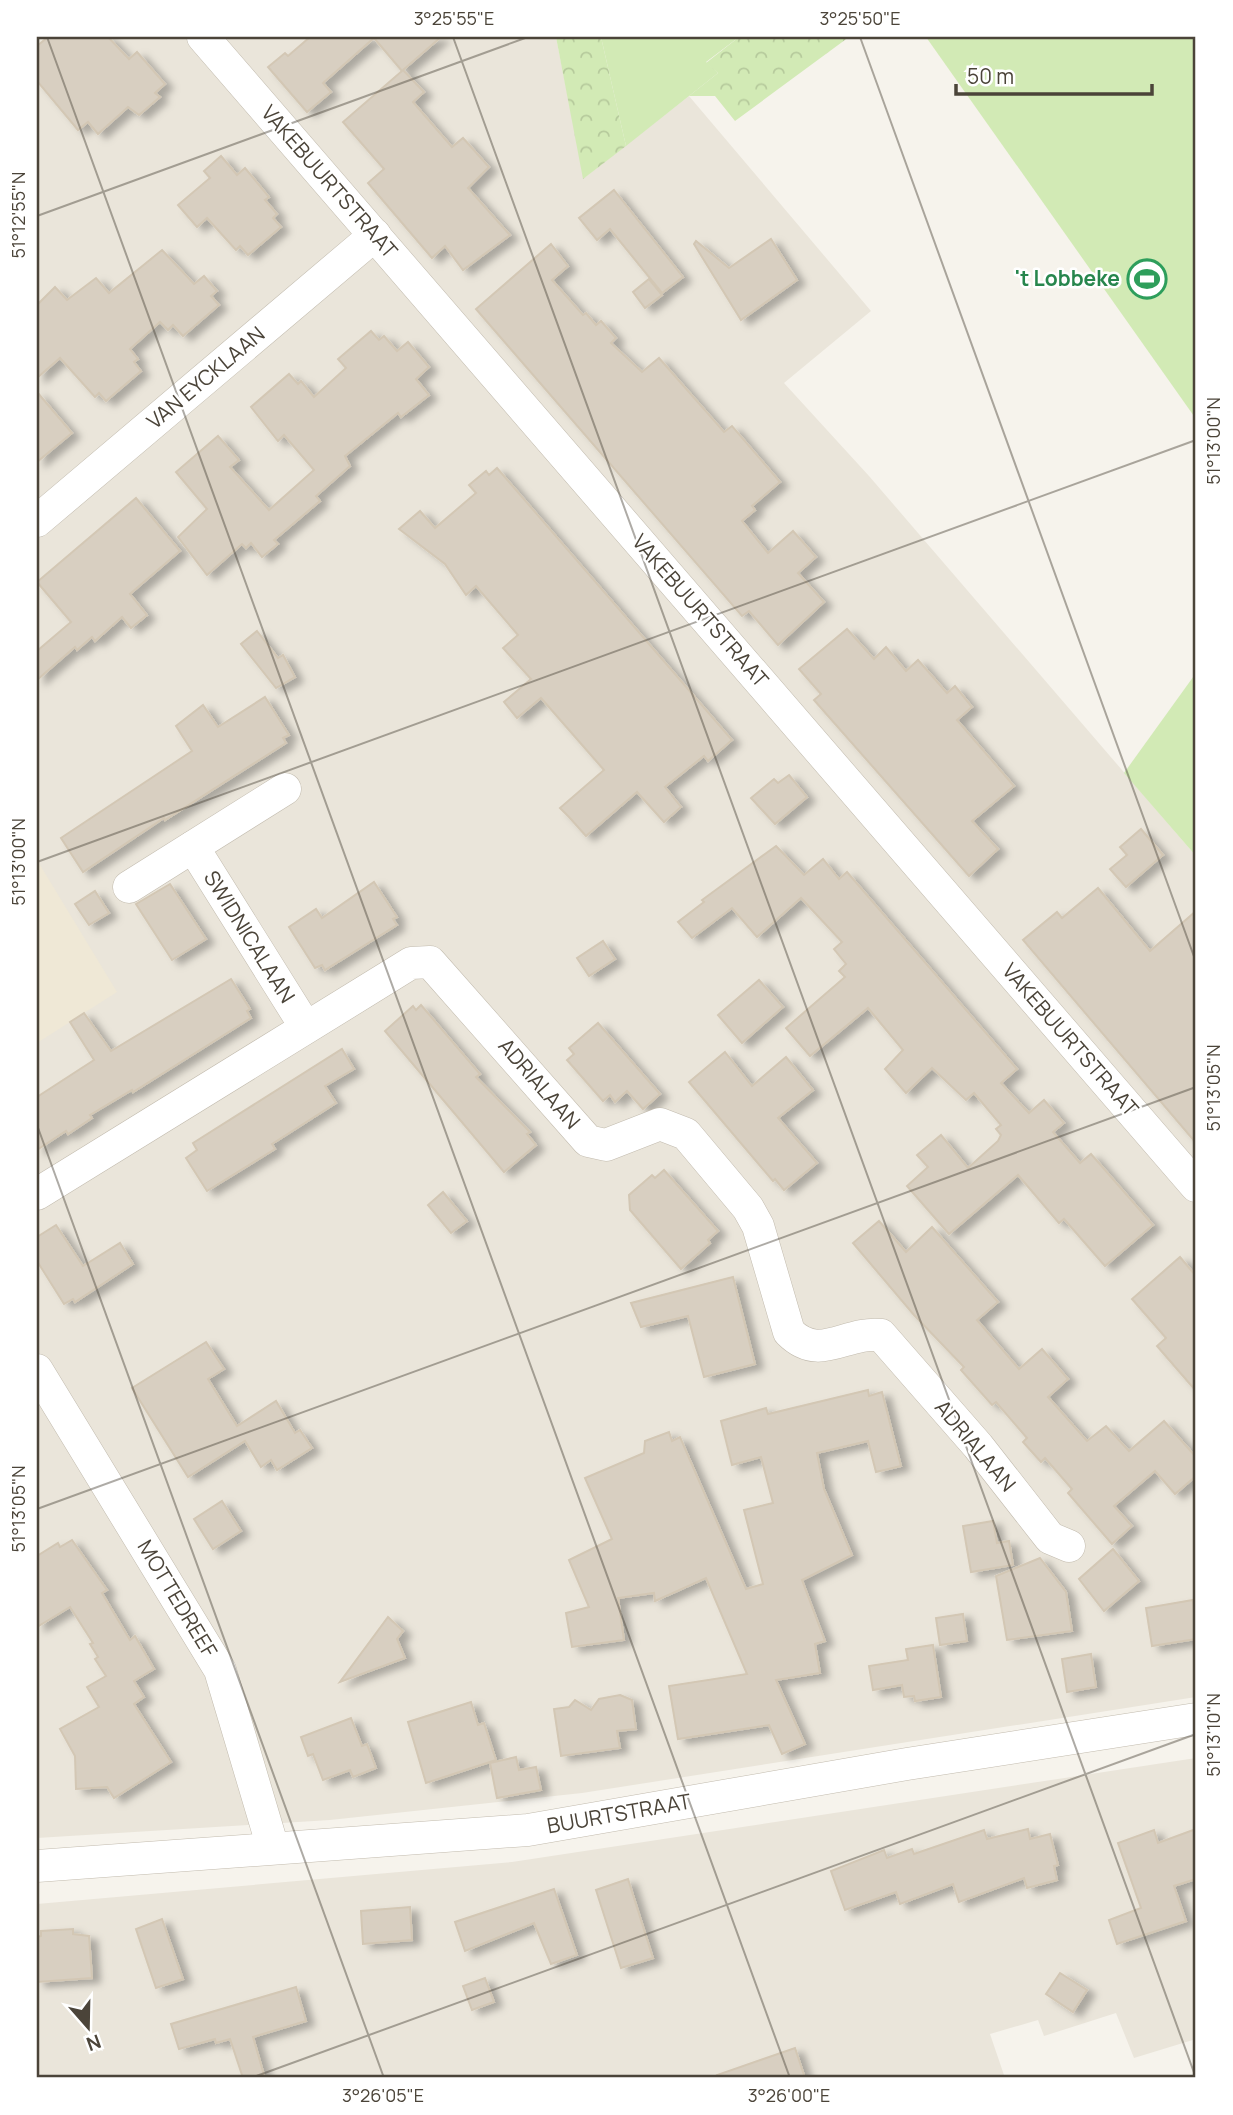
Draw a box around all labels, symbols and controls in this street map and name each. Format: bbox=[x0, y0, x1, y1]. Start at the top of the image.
text: 3°25'55"E bbox=[414, 6, 494, 30]
text: 3°25'50"E bbox=[819, 6, 901, 30]
scale bar bbox=[956, 52, 1152, 96]
text: 50 m bbox=[967, 62, 1014, 90]
street label: VAKEBUURTSTRAAT bbox=[255, 99, 404, 264]
text: 51°12'55"N bbox=[6, 172, 30, 258]
sports icon: 't Lobbeke bbox=[1126, 258, 1168, 300]
place label: 't Lobbeke bbox=[1015, 264, 1120, 292]
street label: VAN EYCKLAAN bbox=[140, 320, 270, 435]
text: 51°13'00"N bbox=[1201, 397, 1225, 485]
street label: VAKEBUURTSTRAAT bbox=[626, 528, 775, 693]
text: 51°13'00"N bbox=[6, 818, 30, 906]
street label: SWIDNICALAAN bbox=[198, 865, 302, 1008]
street label: VAKEBUURTSTRAAT bbox=[996, 957, 1145, 1122]
street label: ADRIALAAN bbox=[493, 1032, 587, 1135]
text: 51°13'05"N bbox=[1201, 1044, 1225, 1132]
street label: ADRIALAAN bbox=[929, 1394, 1022, 1497]
text: 51°13'05"N bbox=[6, 1465, 30, 1553]
street label: MOTTEDREEF bbox=[132, 1534, 224, 1663]
text: 51°13'10"N bbox=[1201, 1693, 1225, 1777]
street label: BUURTSTRAAT bbox=[545, 1787, 693, 1839]
north arrow bbox=[52, 1993, 122, 2062]
text: N bbox=[83, 2028, 105, 2058]
text: 3°26'05"E bbox=[342, 2083, 424, 2107]
text: 3°26'00"E bbox=[748, 2083, 830, 2107]

